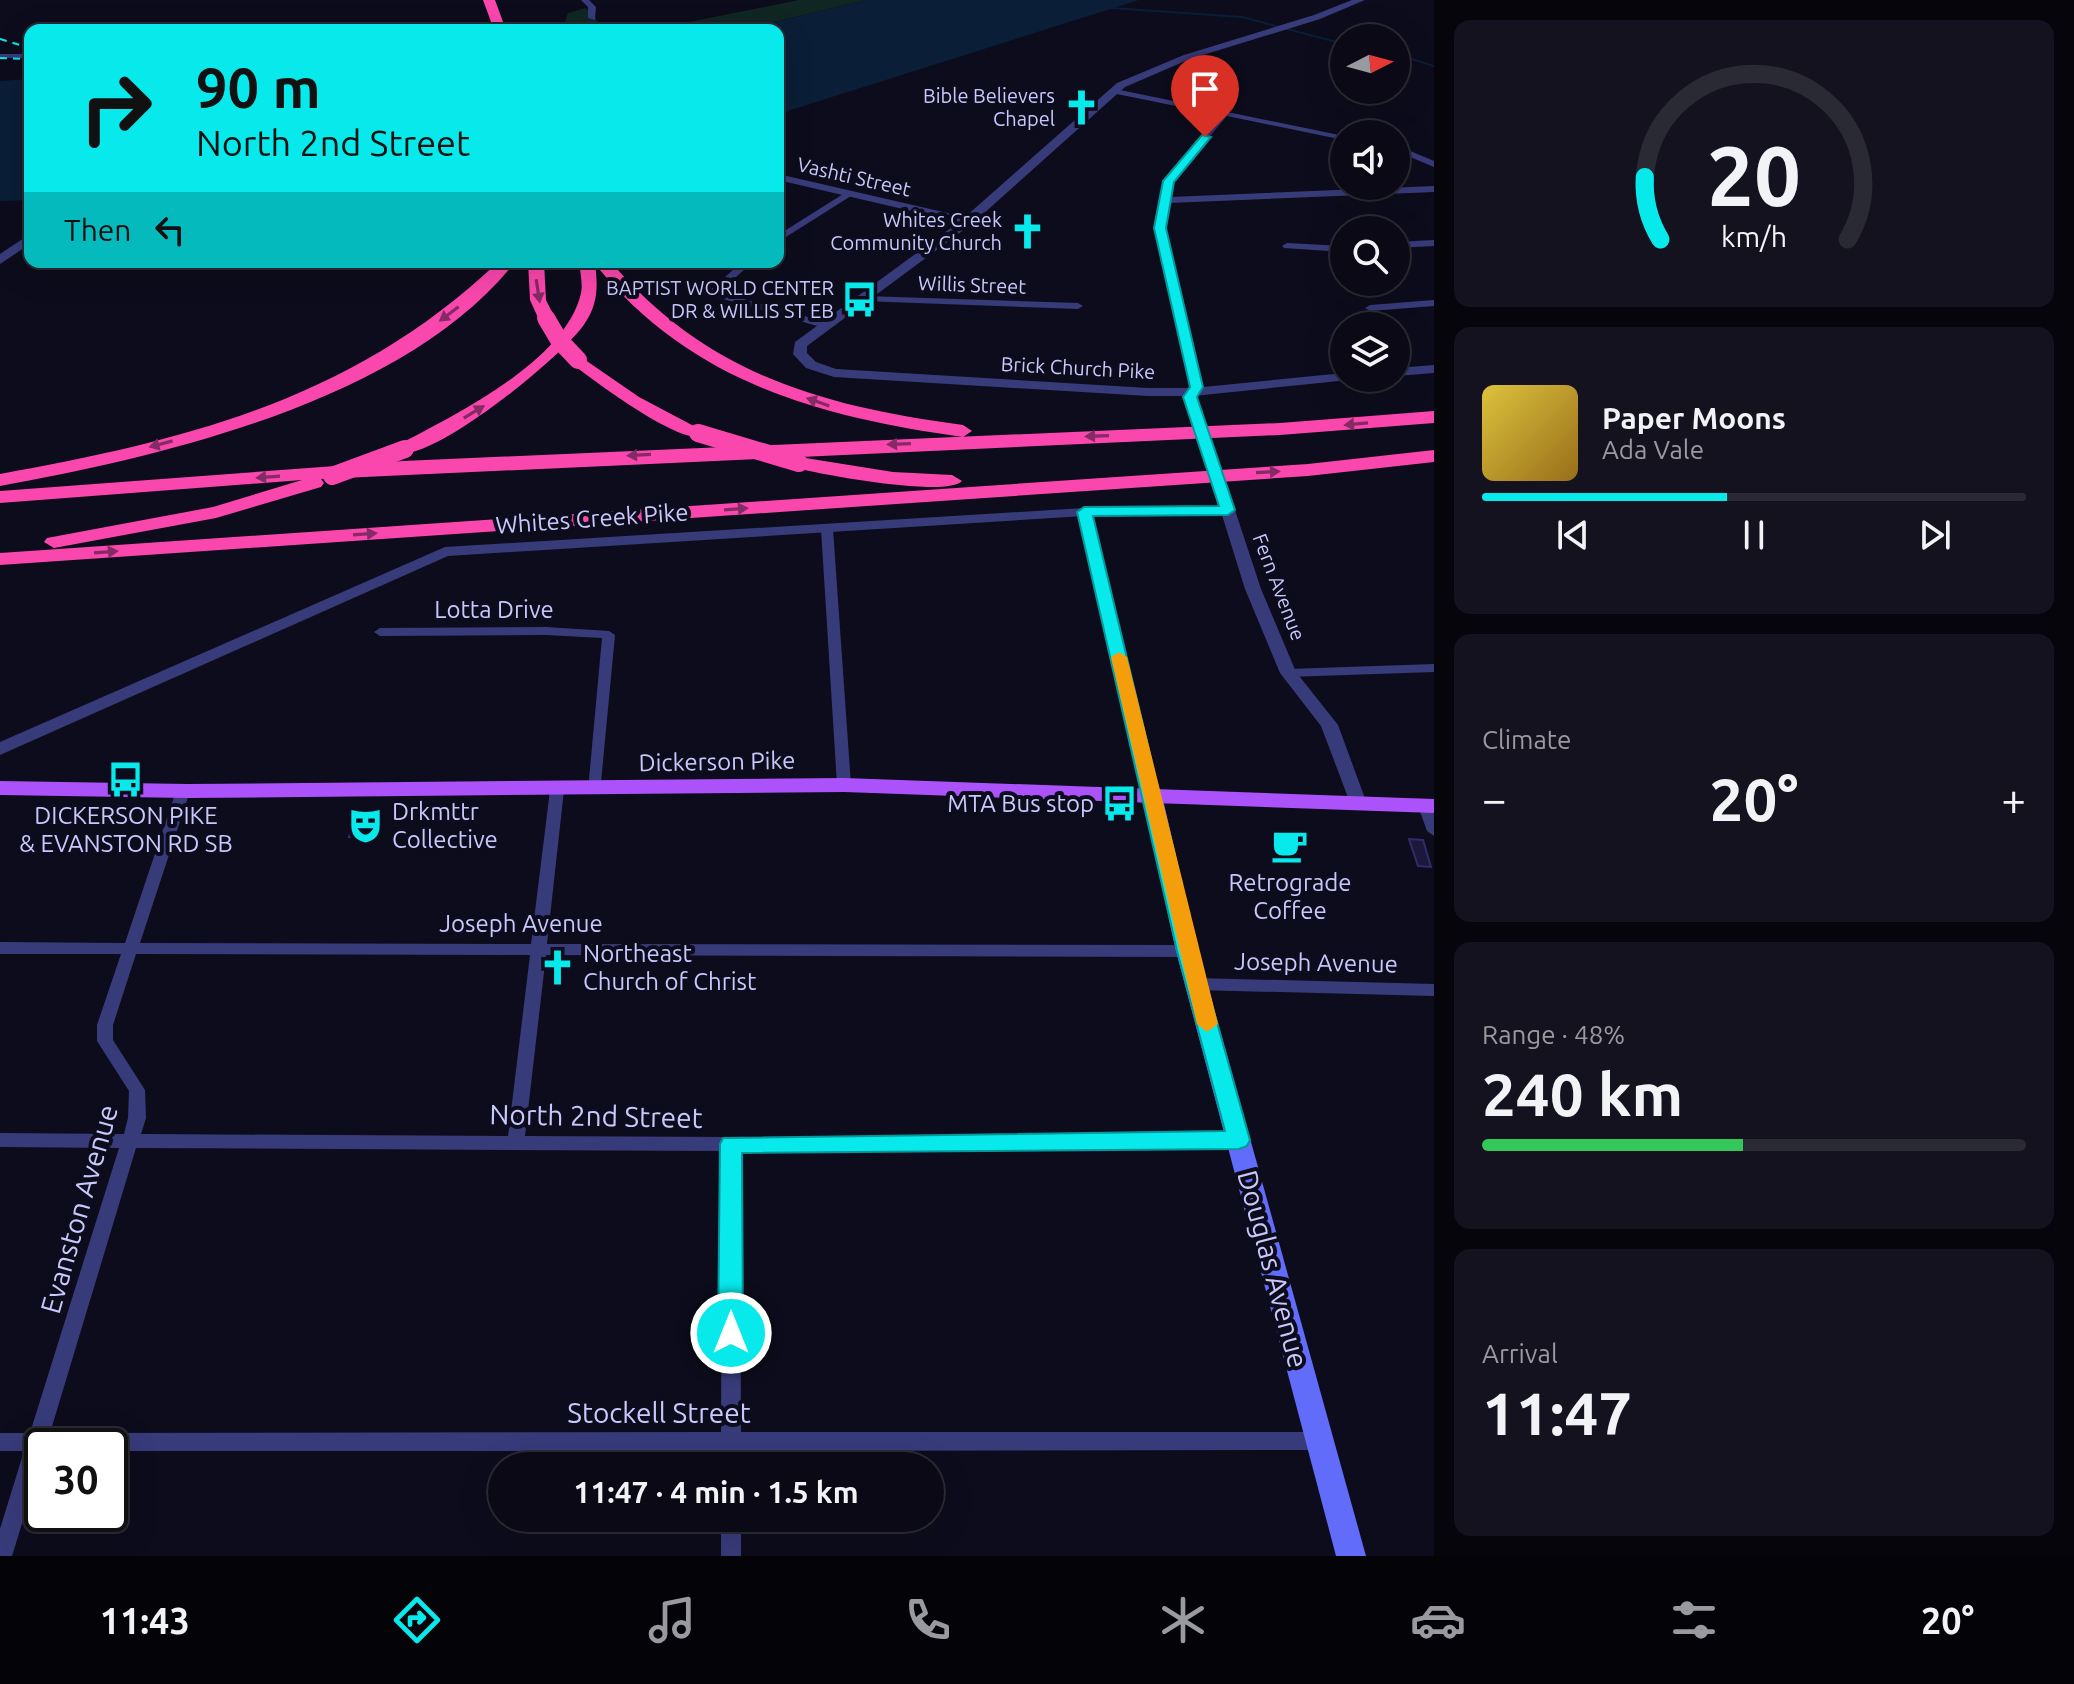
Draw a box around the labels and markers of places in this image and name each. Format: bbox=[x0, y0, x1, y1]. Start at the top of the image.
pin bbox=[1171, 55, 1239, 137]
place label: Bible Believers Chapel bbox=[923, 84, 1055, 130]
church icon: Bible Believers Chapel bbox=[1062, 89, 1100, 127]
place label: Whites Creek Community Church bbox=[830, 208, 1002, 254]
church icon: Whites Creek Community Church bbox=[1009, 212, 1047, 250]
place label: BAPTIST WORLD CENTER DR & WILLIS ST EB bbox=[606, 276, 834, 322]
bus stop icon: BAPTIST WORLD CENTER DR & WILLIS ST EB bbox=[841, 280, 879, 318]
bus stop icon: DICKERSON PIKE & EVANSTON RD SB bbox=[107, 760, 145, 798]
bus stop icon: MTA Bus stop bbox=[1101, 785, 1139, 823]
place label: MTA Bus stop bbox=[947, 790, 1094, 817]
place label: Drkmttr Collective bbox=[392, 798, 498, 853]
place label: DICKERSON PIKE & EVANSTON RD SB bbox=[19, 802, 233, 857]
theatre icon: Drkmttr Collective bbox=[347, 807, 385, 845]
cafe icon: Retrograde Coffee bbox=[1271, 827, 1309, 865]
place label: Retrograde Coffee bbox=[1228, 869, 1352, 924]
place label: Northeast Church of Christ bbox=[583, 940, 757, 995]
church icon: Northeast Church of Christ bbox=[538, 949, 576, 987]

